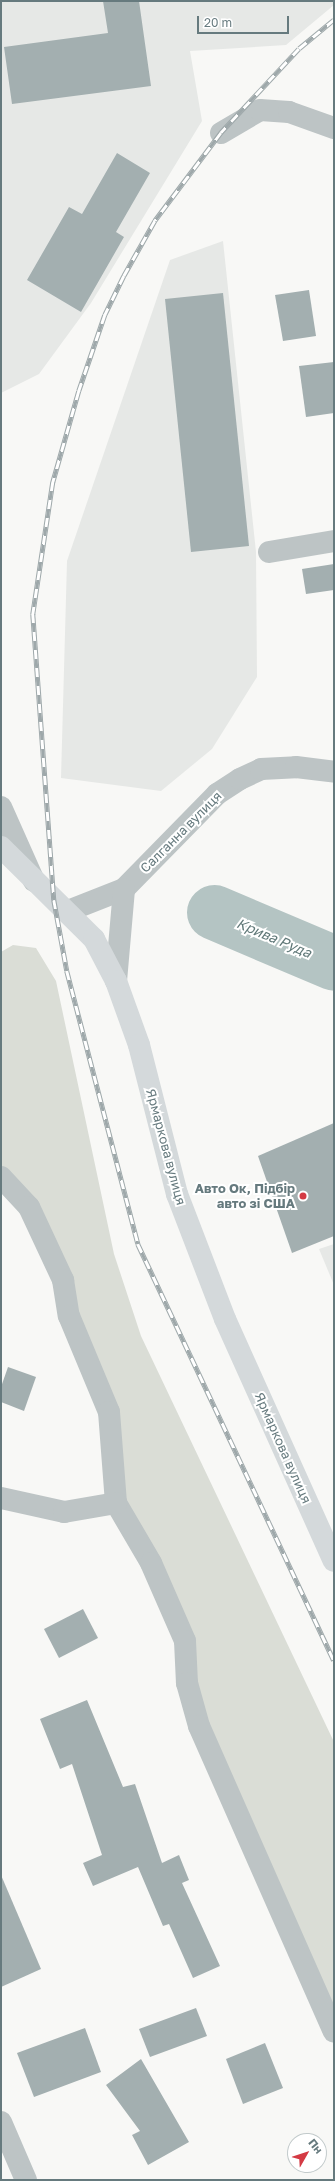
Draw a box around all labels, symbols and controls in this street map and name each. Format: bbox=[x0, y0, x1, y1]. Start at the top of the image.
scale bar bbox=[199, 8, 291, 34]
text: 20 m bbox=[204, 15, 232, 30]
street label: Салганна вулиця bbox=[137, 788, 225, 876]
water label: Крива Руда bbox=[234, 915, 314, 961]
street label: Ярмаркова вулиця bbox=[143, 1087, 189, 1207]
place label: Авто Ок, Підбір авто зі США bbox=[195, 1181, 295, 1212]
marker: Авто Ок, Підбір авто зі США bbox=[298, 1191, 308, 1201]
street label: Ярмаркова вулиця bbox=[252, 1390, 314, 1506]
north arrow bbox=[287, 2133, 327, 2173]
text: Пн bbox=[306, 2136, 326, 2156]

